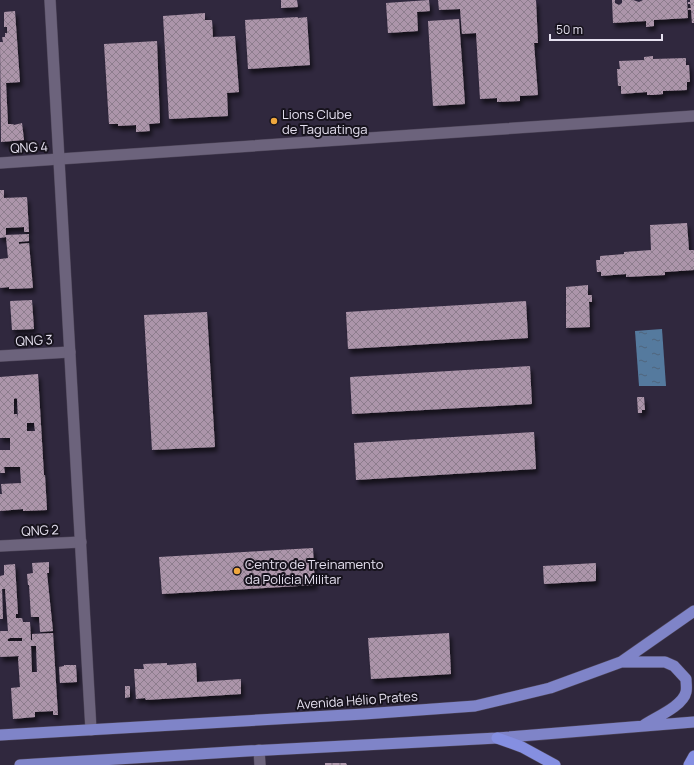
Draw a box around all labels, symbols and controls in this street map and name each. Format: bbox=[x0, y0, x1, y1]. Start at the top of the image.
scale bar bbox=[550, 16, 662, 42]
text: 50 m bbox=[556, 21, 583, 38]
place label: Lions Clube de Taguatinga bbox=[282, 105, 368, 138]
marker: Lions Clube de Taguatinga bbox=[269, 116, 279, 126]
street label: QNG 4 bbox=[10, 137, 49, 157]
street label: QNG 3 bbox=[15, 330, 53, 350]
street label: QNG 2 bbox=[21, 520, 59, 540]
place label: Centro de Treinamento da Polícia Militar bbox=[245, 555, 384, 588]
marker: Centro de Treinamento da Polícia Militar bbox=[232, 566, 242, 576]
street label: Avenida Hélio Prates bbox=[296, 687, 418, 713]

